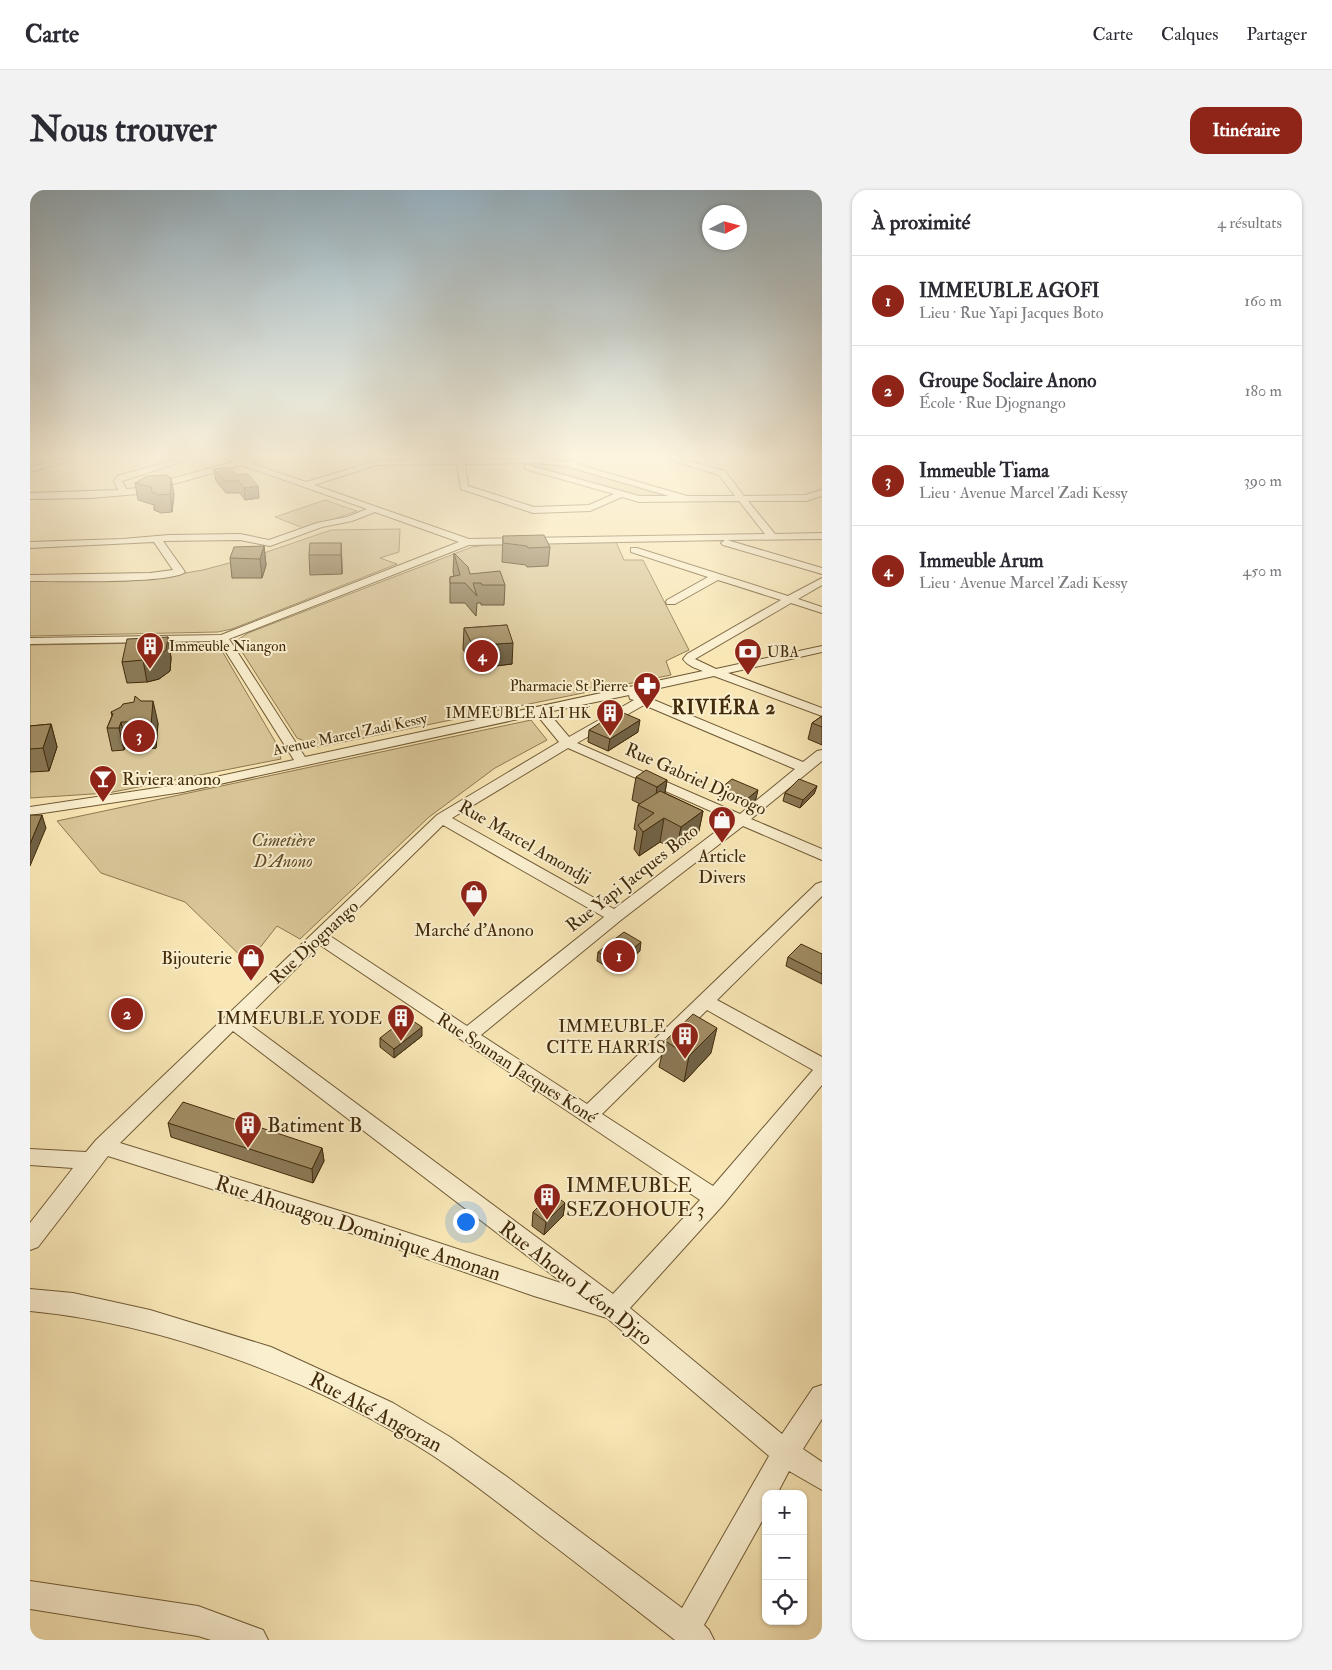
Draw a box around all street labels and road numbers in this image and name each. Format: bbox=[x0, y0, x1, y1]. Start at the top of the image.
street label: Avenue Marcel Zadi Kessy bbox=[270, 709, 429, 760]
street label: Rue Gabriel Djorogo bbox=[622, 738, 770, 821]
street label: Rue Marcel Amondji bbox=[455, 795, 595, 890]
street label: Rue Yapi Jacques Boto bbox=[562, 819, 703, 937]
street label: Rue Djognango bbox=[265, 895, 364, 989]
street label: Rue Sounan Jacques Koné bbox=[432, 1008, 602, 1129]
street label: Rue Ahouagou Dominique Amonan bbox=[212, 1169, 504, 1288]
street label: Rue Ahouo Léon Djro bbox=[493, 1215, 658, 1352]
street label: Rue Aké Angoran bbox=[305, 1366, 447, 1459]

